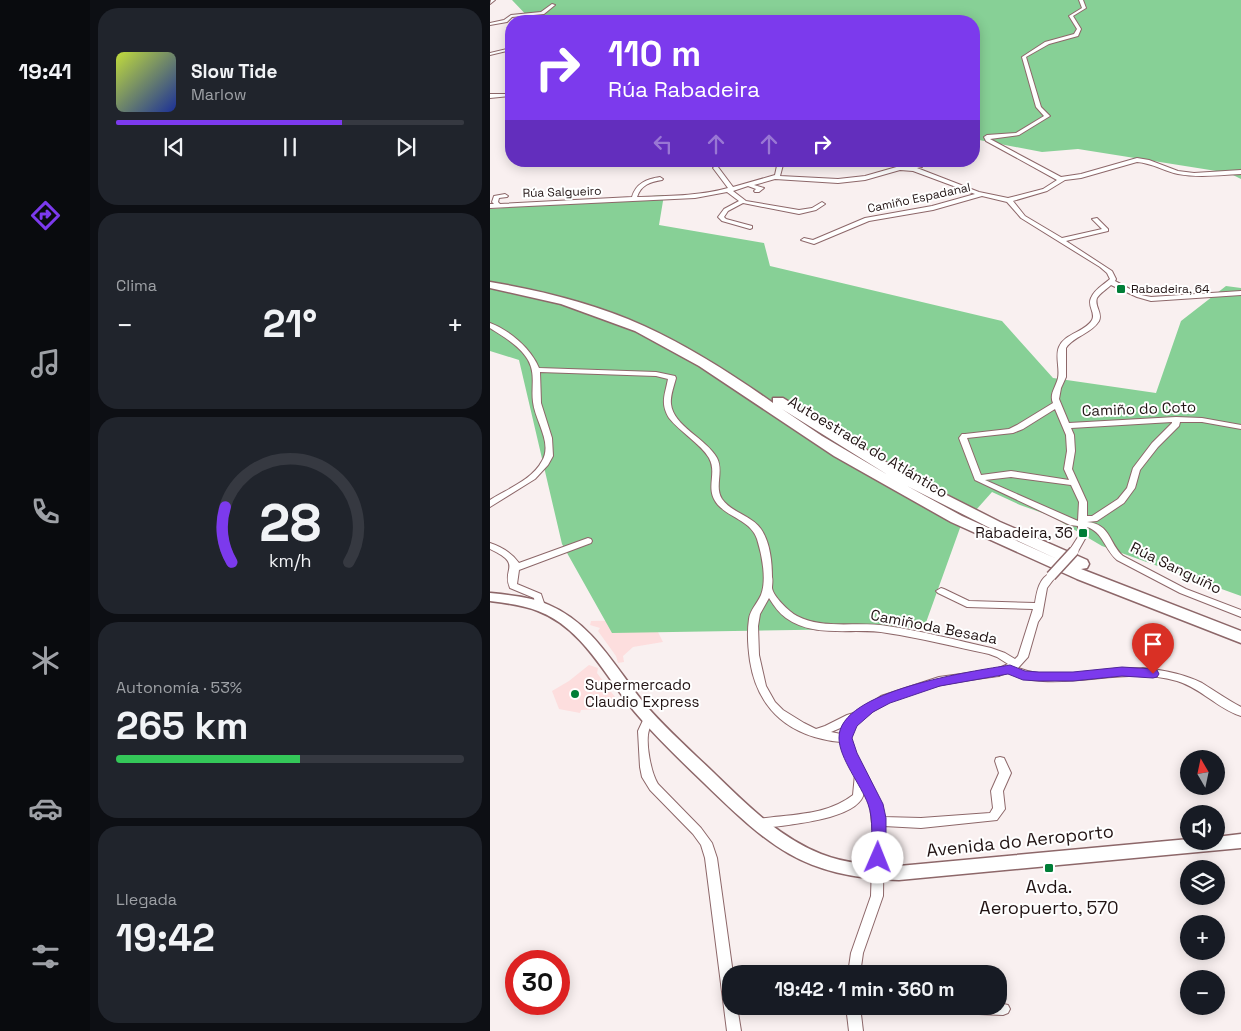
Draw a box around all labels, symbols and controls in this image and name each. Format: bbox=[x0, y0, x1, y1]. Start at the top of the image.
text: 110 m bbox=[608, 32, 701, 76]
icon: right bbox=[525, 35, 590, 100]
text: 19:41 bbox=[18, 57, 72, 85]
text: Slow Tide bbox=[191, 59, 277, 84]
text: Rúa Rabadeira bbox=[608, 75, 760, 103]
text: Marlow bbox=[191, 84, 247, 105]
icon: left bbox=[649, 130, 677, 158]
icon: ahead bbox=[702, 130, 730, 158]
icon: ahead bbox=[755, 130, 783, 158]
icon: right bbox=[808, 130, 836, 158]
icon: previous bbox=[160, 133, 188, 161]
icon: pause bbox=[276, 133, 304, 161]
icon: next bbox=[392, 133, 420, 161]
street label: Camiño Espadanal bbox=[866, 179, 972, 217]
street label: Rúa Salgueiro bbox=[522, 183, 602, 201]
icon: directions bbox=[28, 198, 63, 233]
text: Clima bbox=[116, 275, 157, 296]
place label: Rabadeira, 64 bbox=[1131, 281, 1210, 297]
marker: Rabadeira, 64 bbox=[1115, 283, 1127, 295]
text: 21° bbox=[263, 300, 317, 348]
text: − bbox=[116, 307, 133, 343]
text: + bbox=[447, 307, 464, 343]
icon: music bbox=[28, 346, 63, 381]
street label: Autoestrada do Atlántico bbox=[785, 391, 951, 502]
street label: Camiño do Coto bbox=[1081, 397, 1197, 420]
text: 28 bbox=[259, 490, 321, 556]
icon: phone bbox=[28, 494, 63, 529]
place label: Rabadeira, 36 bbox=[975, 523, 1073, 542]
marker: Rabadeira, 36 bbox=[1077, 527, 1089, 539]
street label: Rúa Sanguiño bbox=[1128, 537, 1225, 598]
text: km/h bbox=[269, 549, 311, 572]
street label: Camiñoda Besada bbox=[869, 605, 999, 648]
pin bbox=[1132, 623, 1174, 674]
icon: arrive bbox=[1139, 630, 1167, 658]
icon: climate bbox=[28, 643, 63, 678]
place label: Supermercado Claudio Express bbox=[585, 675, 700, 711]
text: Autonomía · 53% bbox=[116, 677, 242, 698]
marker: Supermercado Claudio Express bbox=[569, 688, 581, 700]
text: 265 km bbox=[116, 702, 248, 750]
north arrow bbox=[1180, 750, 1225, 795]
map controls bbox=[1180, 750, 1225, 1015]
icon: car bbox=[28, 791, 63, 826]
button: sound bbox=[1180, 805, 1225, 850]
street label: Avenida do Aeroporto bbox=[925, 819, 1115, 862]
position arrow bbox=[851, 831, 903, 883]
button: layers bbox=[1180, 860, 1225, 905]
marker: Avda. Aeropuerto, 570 bbox=[1043, 862, 1055, 874]
place label: Avda. Aeropuerto, 570 bbox=[979, 875, 1119, 919]
text: Llegada bbox=[116, 889, 177, 910]
text: 19:42 bbox=[116, 914, 215, 962]
button: + bbox=[1180, 915, 1225, 960]
icon: filters bbox=[28, 939, 63, 974]
speed limit sign: 30 bbox=[505, 950, 570, 1015]
button: − bbox=[1180, 970, 1225, 1015]
text: 19:42 · 1 min · 360 m bbox=[774, 977, 955, 1002]

